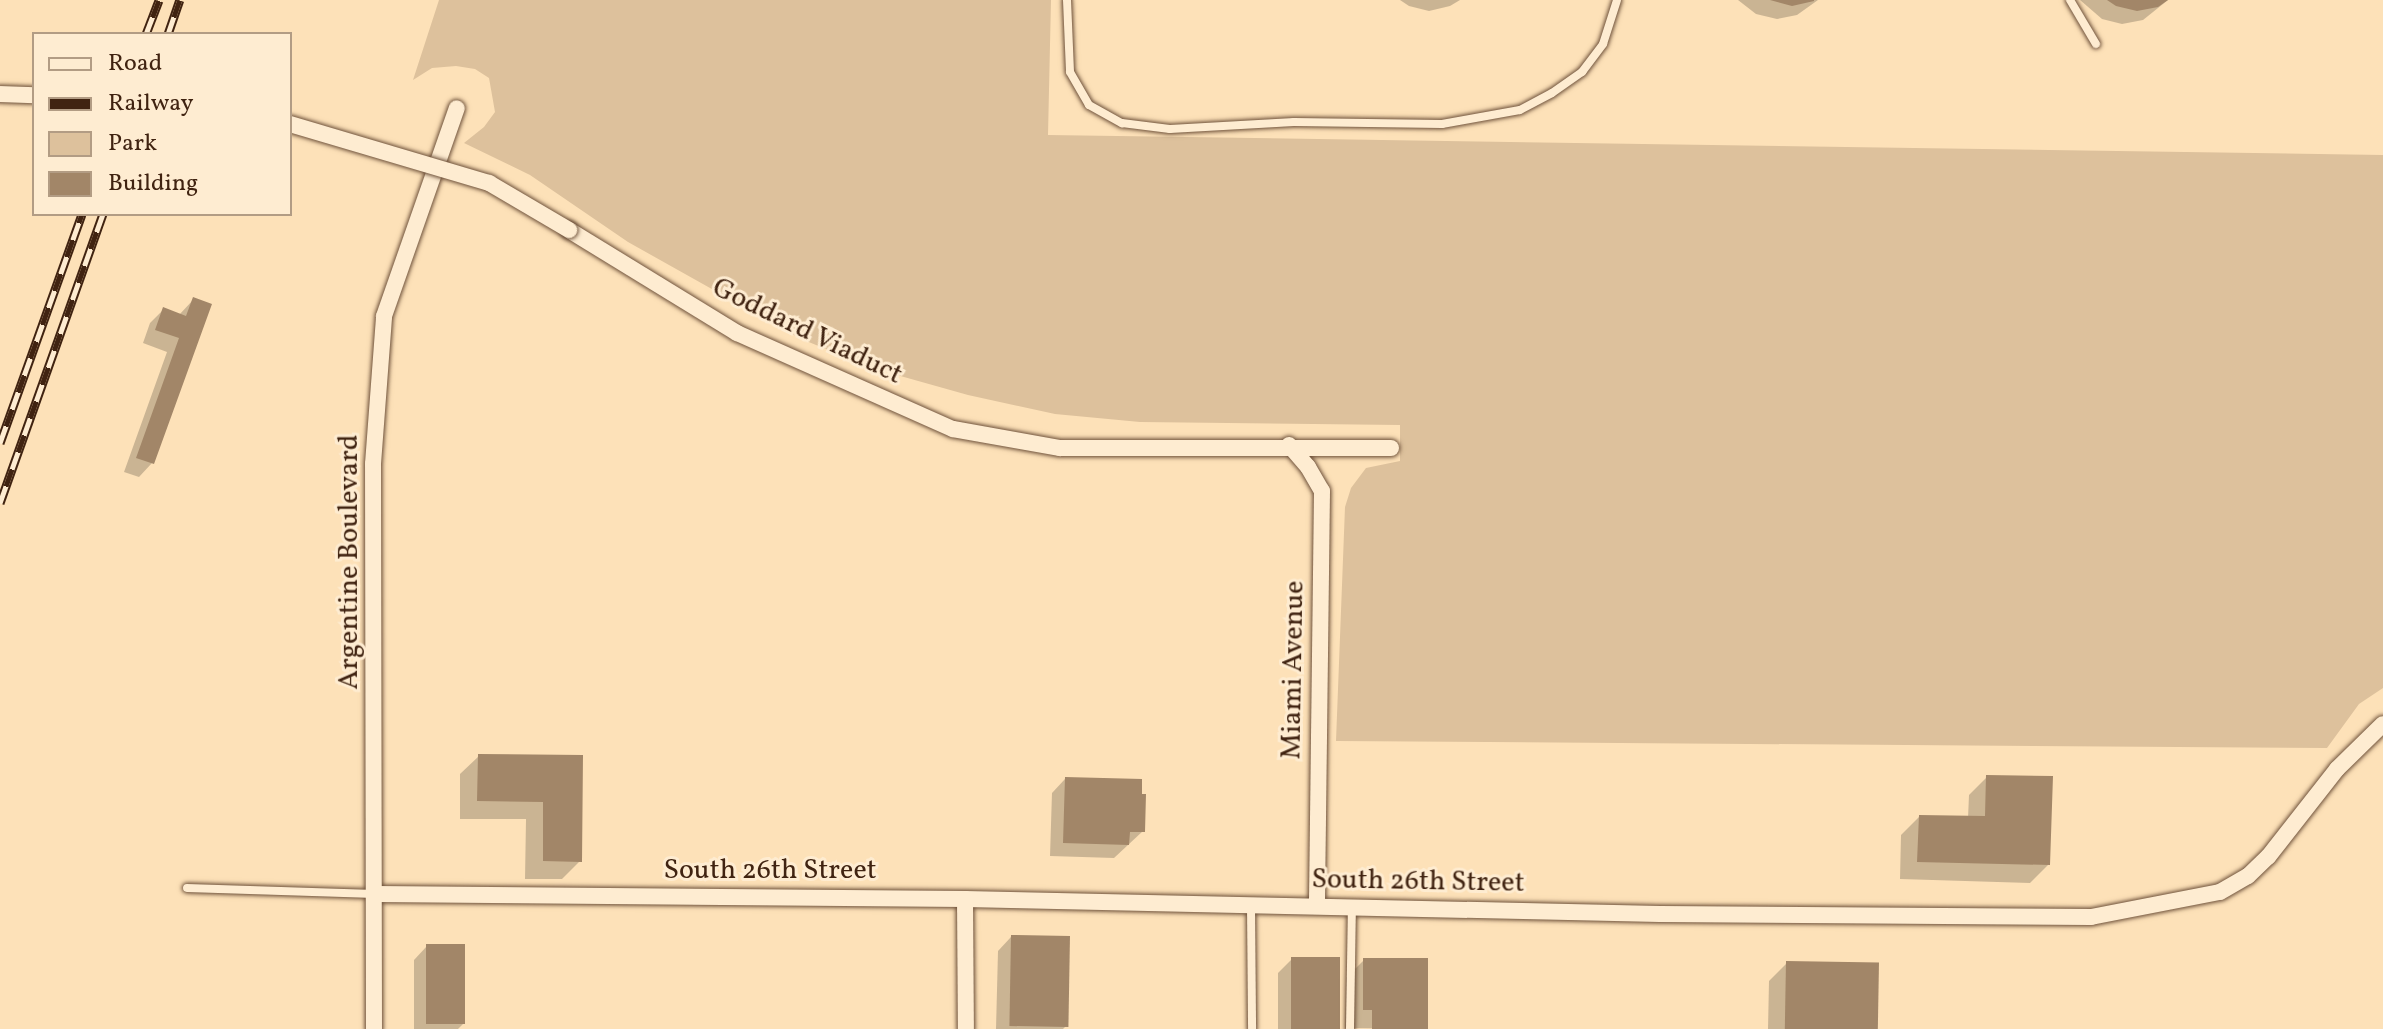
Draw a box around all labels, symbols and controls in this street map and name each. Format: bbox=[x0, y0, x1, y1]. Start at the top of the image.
legend bbox=[32, 32, 292, 216]
text: Road bbox=[108, 47, 162, 81]
text: Railway bbox=[108, 87, 194, 121]
text: Park bbox=[108, 127, 157, 161]
text: Building bbox=[108, 167, 198, 201]
street label: Goddard Viaduct bbox=[706, 271, 908, 393]
street label: Argentine Boulevard bbox=[333, 434, 367, 690]
street label: Miami Avenue bbox=[1276, 580, 1312, 760]
street label: South 26th Street bbox=[664, 854, 876, 888]
street label: South 26th Street bbox=[1311, 863, 1525, 901]

